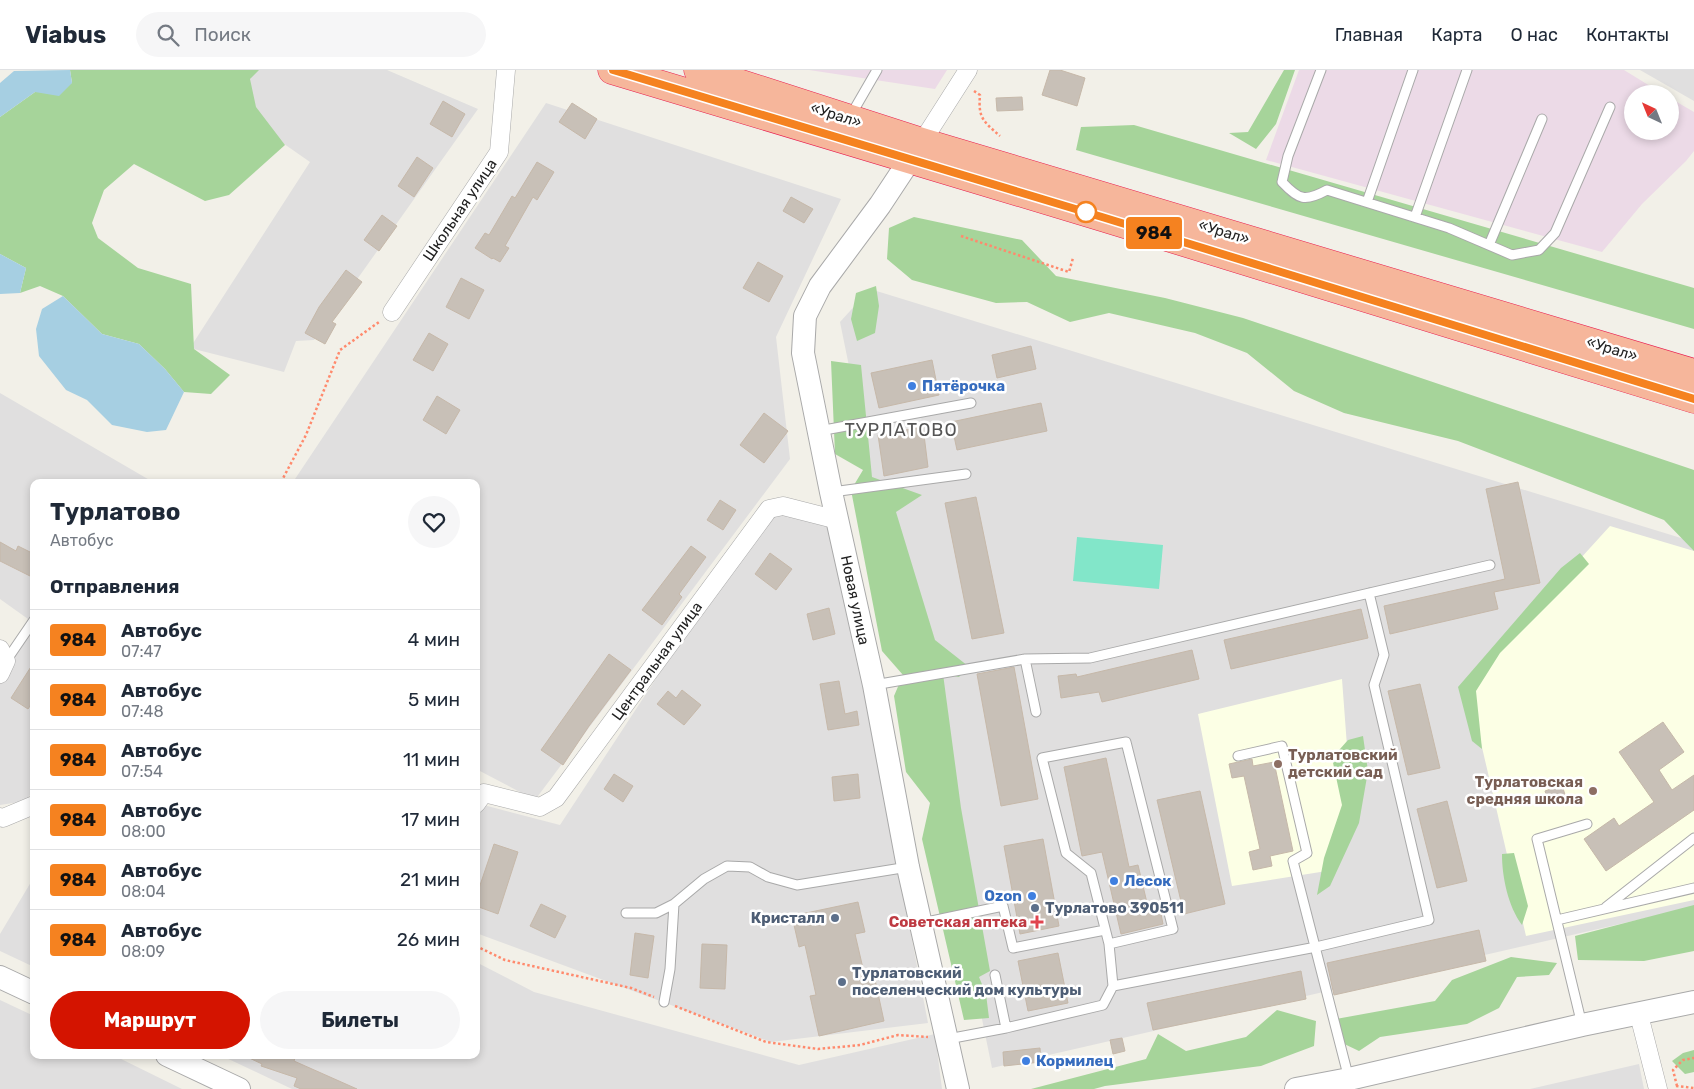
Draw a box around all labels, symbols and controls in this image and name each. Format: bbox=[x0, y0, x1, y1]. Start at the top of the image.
search box bbox=[136, 12, 486, 57]
text: Viabus bbox=[25, 21, 106, 49]
icon: search bbox=[154, 21, 182, 49]
text: Поиск bbox=[194, 23, 251, 46]
text: Главная bbox=[1335, 24, 1403, 46]
text: Карта bbox=[1431, 24, 1483, 46]
text: О нас bbox=[1511, 24, 1558, 46]
text: Контакты bbox=[1586, 24, 1669, 46]
north arrow bbox=[1624, 85, 1679, 140]
map controls bbox=[1624, 85, 1679, 140]
street label: «Урал» bbox=[808, 98, 864, 132]
street label: Школьная улица bbox=[419, 156, 501, 264]
unlabelled marker bbox=[1075, 201, 1097, 223]
street label: «Урал» bbox=[1196, 216, 1252, 248]
line badge: 984 bbox=[1125, 217, 1183, 249]
text: 984 bbox=[1136, 222, 1172, 244]
street label: «Урал» bbox=[1584, 333, 1640, 365]
place label: Пятёрочка bbox=[922, 377, 1005, 395]
marker: Пятёрочка bbox=[906, 380, 918, 392]
district label: ТУРЛАТОВО bbox=[844, 419, 958, 441]
button: heart bbox=[408, 496, 460, 548]
text: Турлатово bbox=[50, 498, 181, 526]
text: Автобус bbox=[50, 531, 114, 550]
street label: Новая улица bbox=[837, 554, 873, 646]
text: Отправления bbox=[50, 575, 180, 598]
street label: Центральная улица bbox=[608, 598, 706, 724]
text: Автобус bbox=[121, 619, 202, 642]
text: 4 мин bbox=[407, 628, 460, 651]
text: 984 bbox=[60, 629, 96, 651]
text: 07:47 bbox=[121, 642, 161, 661]
text: Автобус bbox=[121, 679, 202, 702]
text: 5 мин bbox=[408, 688, 460, 711]
text: 984 bbox=[60, 689, 96, 711]
text: 07:48 bbox=[121, 702, 164, 721]
text: Автобус bbox=[121, 739, 202, 762]
place label: Турлатовский детский сад bbox=[1288, 746, 1397, 781]
text: 11 мин bbox=[403, 748, 460, 771]
text: 984 bbox=[60, 749, 96, 771]
marker: Турлатовский детский сад bbox=[1272, 758, 1284, 770]
text: 07:54 bbox=[121, 762, 163, 781]
place label: Турлатовская средняя школа bbox=[1467, 773, 1583, 808]
marker: Турлатовская средняя школа bbox=[1587, 785, 1599, 797]
text: Автобус bbox=[121, 799, 202, 822]
text: 17 мин bbox=[401, 808, 460, 831]
text: 984 bbox=[60, 809, 96, 831]
text: 08:00 bbox=[121, 822, 166, 841]
text: Автобус bbox=[121, 859, 202, 882]
text: 21 мин bbox=[400, 868, 460, 891]
text: 984 bbox=[60, 869, 96, 891]
place label: Лесок bbox=[1124, 872, 1171, 890]
marker: Лесок bbox=[1108, 875, 1120, 887]
text: 08:04 bbox=[121, 882, 166, 901]
place label: Ozon bbox=[984, 887, 1022, 905]
marker: Ozon bbox=[1026, 890, 1038, 902]
place label: Турлатово 390511 bbox=[1045, 899, 1184, 917]
marker: Турлатово 390511 bbox=[1029, 902, 1041, 914]
place label: Кристалл bbox=[751, 909, 825, 927]
marker: Кристалл bbox=[829, 912, 841, 924]
place label: Советская аптека bbox=[889, 913, 1027, 931]
marker: Советская аптека bbox=[1031, 916, 1043, 928]
text: Автобус bbox=[121, 919, 202, 942]
text: 26 мин bbox=[397, 928, 460, 951]
text: 984 bbox=[60, 929, 96, 951]
text: 08:09 bbox=[121, 942, 165, 961]
place label: Турлатовский поселенческий дом культуры bbox=[852, 964, 1082, 999]
marker: Турлатовский поселенческий дом культуры bbox=[836, 976, 848, 988]
button: Маршрут bbox=[50, 991, 250, 1049]
button: Билеты bbox=[260, 991, 460, 1049]
place label: Кормилец bbox=[1036, 1052, 1113, 1070]
marker: Кормилец bbox=[1020, 1055, 1032, 1067]

